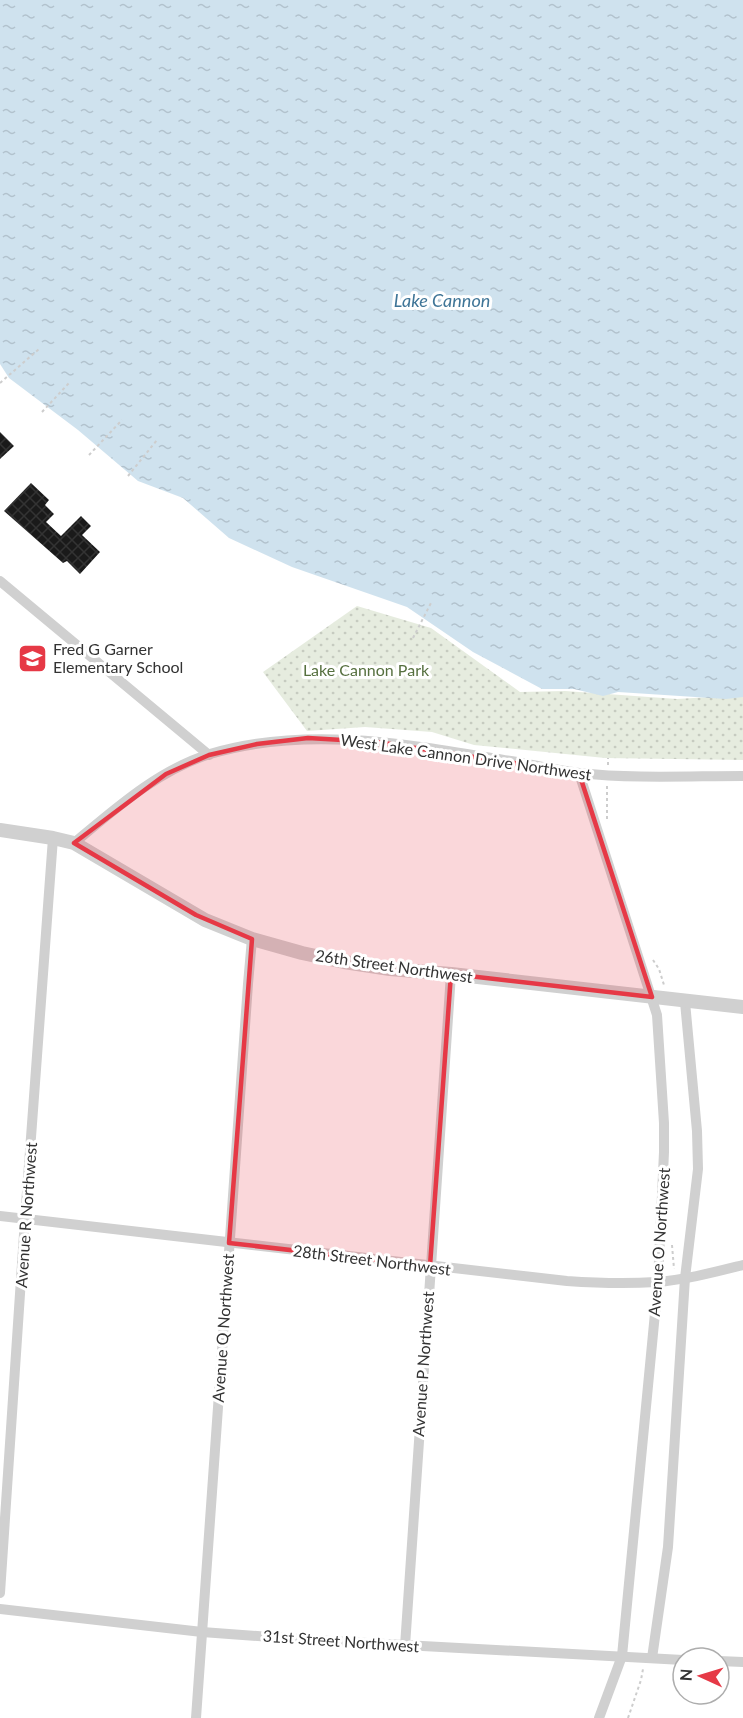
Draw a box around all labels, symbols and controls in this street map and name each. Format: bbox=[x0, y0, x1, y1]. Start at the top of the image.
water label: Lake Cannon bbox=[394, 289, 490, 311]
place label: Fred G Garner Elementary School bbox=[53, 639, 183, 676]
school or university icon: Fred G Garner Elementary School bbox=[16, 642, 48, 674]
park label: Lake Cannon Park bbox=[303, 660, 430, 679]
street label: West Lake Cannon Drive Northwest bbox=[339, 729, 593, 784]
street label: 26th Street Northwest bbox=[314, 945, 474, 986]
street label: Avenue R Northwest bbox=[11, 1141, 40, 1289]
street label: Avenue O Northwest bbox=[644, 1167, 673, 1317]
street label: 28th Street Northwest bbox=[292, 1240, 452, 1279]
street label: Avenue Q Northwest bbox=[208, 1253, 237, 1403]
street label: Avenue P Northwest bbox=[408, 1291, 437, 1437]
street label: 31st Street Northwest bbox=[262, 1626, 420, 1655]
north arrow bbox=[671, 1646, 731, 1706]
text: N bbox=[676, 1668, 695, 1682]

